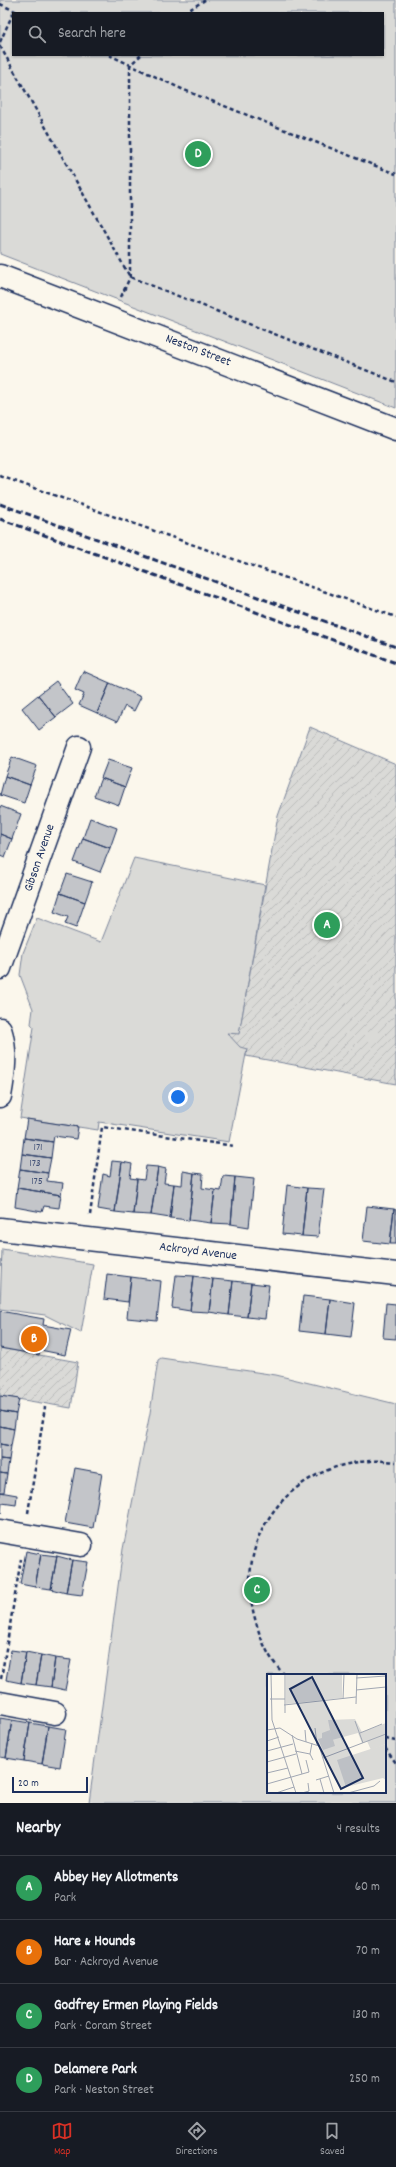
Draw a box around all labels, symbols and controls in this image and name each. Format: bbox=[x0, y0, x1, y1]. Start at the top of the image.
search box bbox=[12, 12, 384, 56]
icon: search bbox=[26, 23, 48, 45]
text: Search here bbox=[58, 23, 126, 45]
pin: D bbox=[185, 139, 211, 169]
street label: Neston Street bbox=[162, 330, 234, 372]
street label: Gibson Avenue bbox=[20, 821, 61, 894]
pin: A bbox=[314, 910, 340, 940]
your location bbox=[168, 1087, 188, 1107]
house number: 171 bbox=[33, 1140, 43, 1156]
house number: 173 bbox=[29, 1156, 41, 1172]
house number: 175 bbox=[31, 1174, 43, 1190]
street label: Ackroyd Avenue bbox=[158, 1238, 238, 1266]
pin: B bbox=[21, 1324, 47, 1354]
pin: C bbox=[244, 1575, 270, 1605]
inset map bbox=[267, 1674, 386, 1793]
scale bar bbox=[12, 1775, 88, 1794]
text: 20 m bbox=[18, 1776, 39, 1792]
text: Nearby bbox=[16, 1817, 60, 1841]
text: 4 results bbox=[337, 1820, 380, 1839]
text: Abbey Hey Allotments bbox=[54, 1867, 178, 1889]
text: A bbox=[25, 1878, 33, 1897]
text: 60 m bbox=[355, 1878, 380, 1897]
text: Park bbox=[54, 1889, 76, 1908]
text: Hare & Hounds bbox=[54, 1931, 135, 1953]
text: B bbox=[26, 1942, 32, 1961]
text: 70 m bbox=[356, 1942, 380, 1961]
text: Bar · Ackroyd Avenue bbox=[54, 1953, 158, 1972]
text: Godfrey Ermen Playing Fields bbox=[54, 1995, 218, 2017]
text: C bbox=[26, 2006, 32, 2025]
text: 130 m bbox=[352, 2006, 380, 2025]
text: Park · Coram Street bbox=[54, 2017, 152, 2036]
text: Delamere Park bbox=[54, 2059, 137, 2081]
text: D bbox=[26, 2070, 32, 2089]
text: 250 m bbox=[349, 2070, 380, 2089]
text: Park · Neston Street bbox=[54, 2081, 154, 2100]
tab: Map bbox=[51, 2120, 73, 2160]
tab: Directions bbox=[176, 2120, 218, 2160]
tab: Saved bbox=[320, 2120, 345, 2160]

